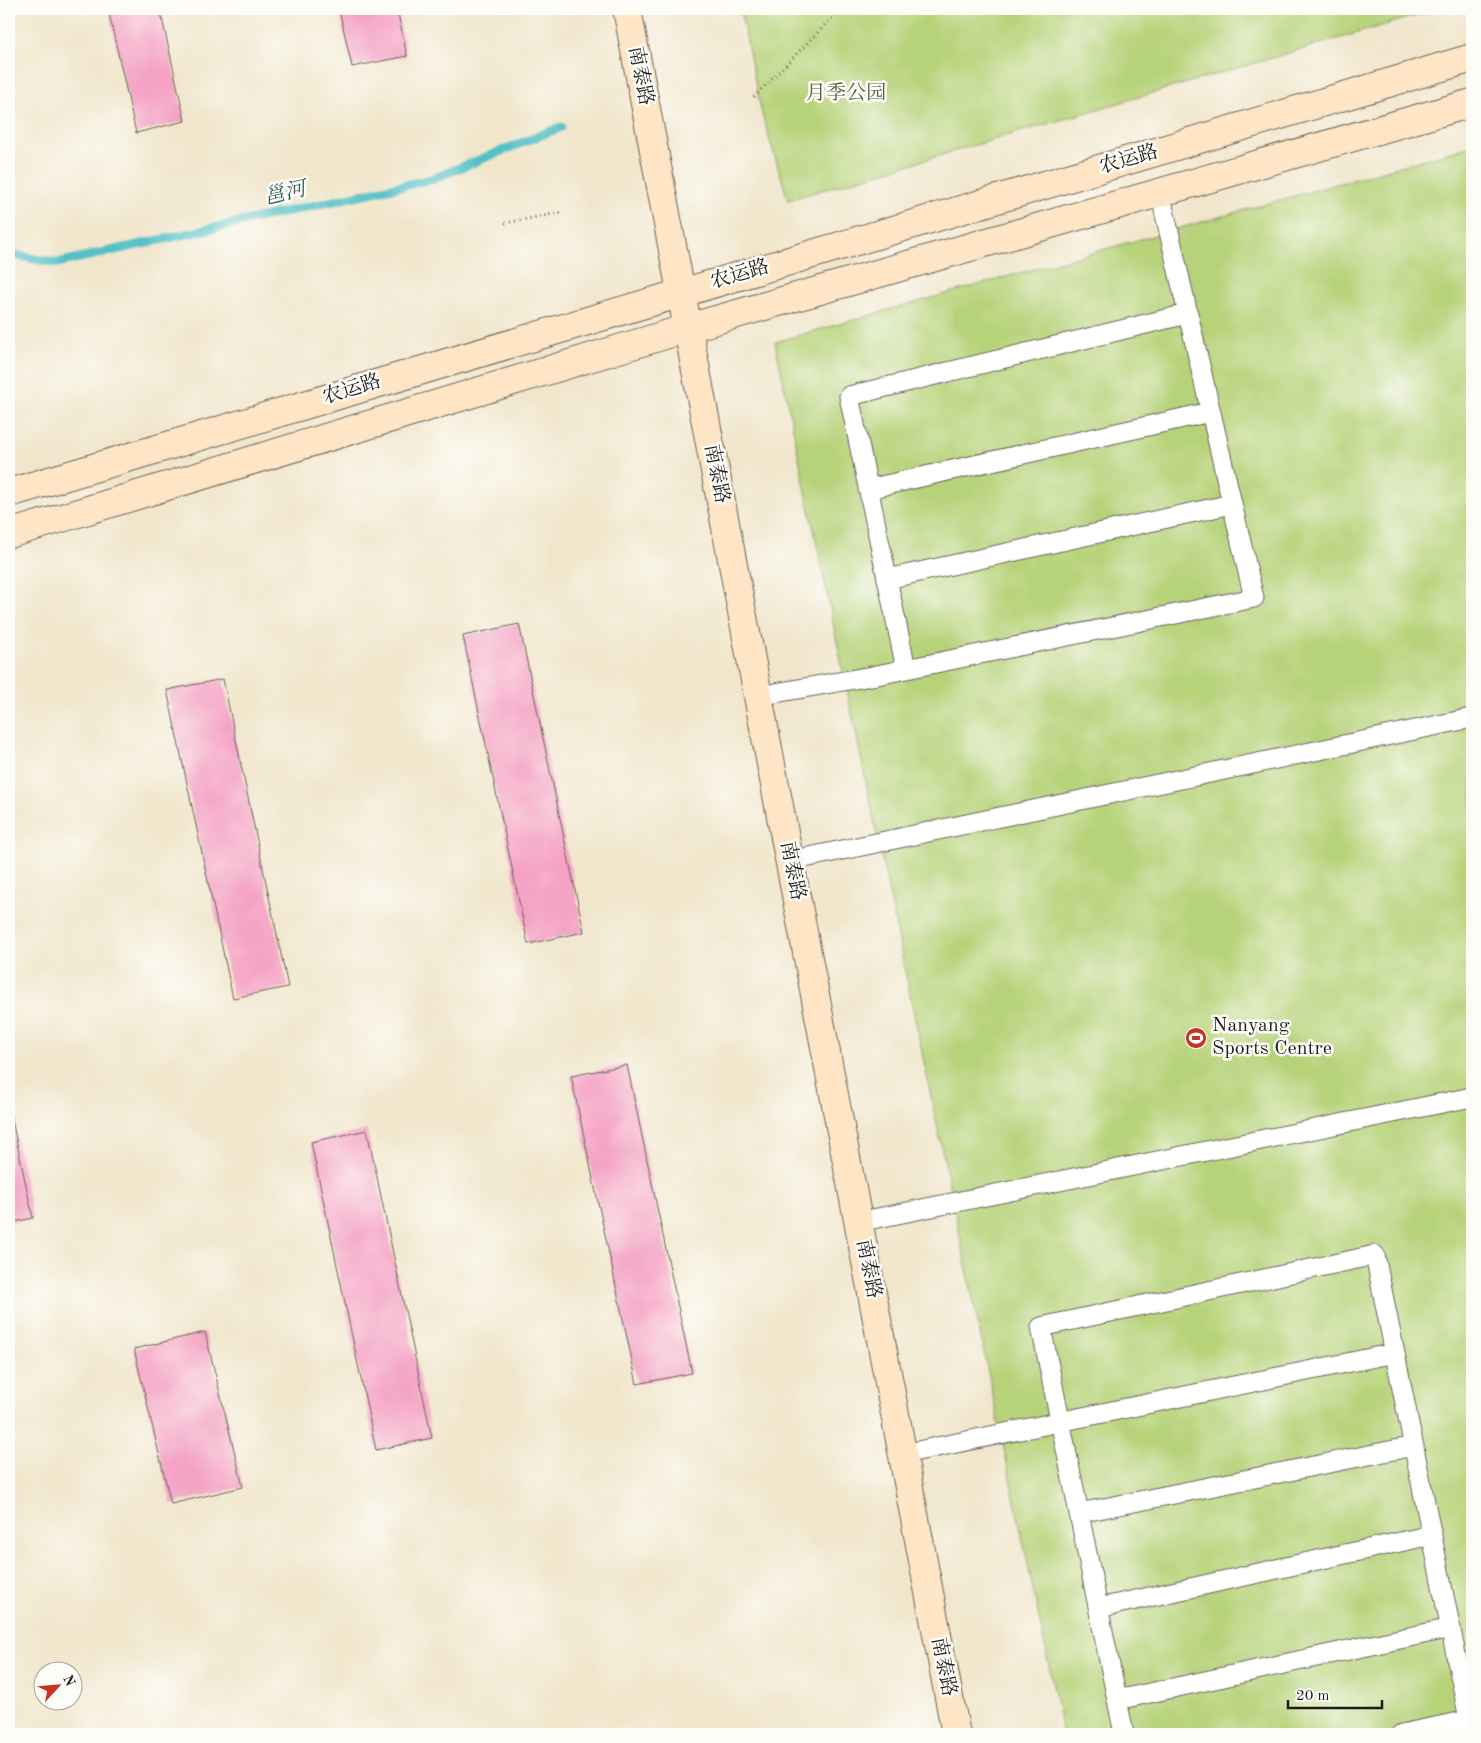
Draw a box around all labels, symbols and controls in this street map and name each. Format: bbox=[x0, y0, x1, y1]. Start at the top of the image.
street label: 南泰路 bbox=[624, 44, 658, 107]
park label: 月季公园 bbox=[806, 82, 886, 104]
street label: 农运路 bbox=[1097, 140, 1161, 178]
water label: 邕河 bbox=[262, 176, 312, 209]
street label: 农运路 bbox=[708, 255, 772, 293]
street label: 农运路 bbox=[320, 370, 384, 408]
street label: 南泰路 bbox=[700, 442, 734, 505]
street label: 南泰路 bbox=[776, 839, 810, 902]
place label: Nanyang Sports Centre bbox=[1212, 1016, 1332, 1059]
sports icon: Nanyang Sports Centre bbox=[1184, 1026, 1208, 1050]
street label: 南泰路 bbox=[852, 1237, 886, 1300]
street label: 南泰路 bbox=[927, 1635, 961, 1698]
north arrow bbox=[32, 1660, 82, 1710]
text: N bbox=[60, 1673, 78, 1689]
scale bar bbox=[1288, 1678, 1382, 1710]
text: 20 m bbox=[1296, 1689, 1330, 1704]

